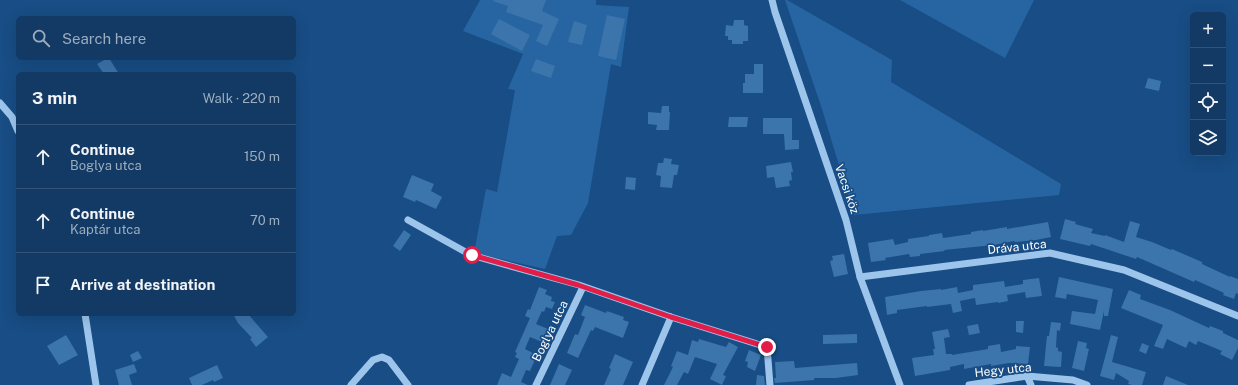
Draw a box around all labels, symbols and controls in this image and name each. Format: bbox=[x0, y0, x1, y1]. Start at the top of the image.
map controls bbox=[1190, 12, 1226, 156]
button: + bbox=[1190, 12, 1226, 48]
search box bbox=[16, 16, 296, 60]
icon: search bbox=[30, 27, 52, 49]
text: Search here bbox=[62, 30, 146, 47]
button: − bbox=[1190, 48, 1226, 84]
button: locate bbox=[1190, 84, 1226, 120]
text: 3 min bbox=[32, 88, 77, 108]
text: Walk · 220 m bbox=[203, 91, 280, 106]
button: layers bbox=[1190, 120, 1226, 156]
text: Continue bbox=[70, 141, 135, 158]
icon: ahead bbox=[32, 146, 54, 168]
text: 150 m bbox=[244, 149, 280, 164]
text: Boglya utca bbox=[70, 158, 142, 173]
street label: Vacsi köz bbox=[832, 162, 862, 216]
text: Continue bbox=[70, 205, 135, 222]
icon: ahead bbox=[32, 210, 54, 232]
text: 70 m bbox=[250, 213, 280, 228]
text: Kaptár utca bbox=[70, 222, 140, 237]
street label: Dráva utca bbox=[987, 237, 1047, 257]
route start bbox=[463, 246, 481, 264]
icon: arrive bbox=[32, 274, 54, 296]
text: Arrive at destination bbox=[70, 276, 215, 293]
street label: Boglya utca bbox=[529, 298, 571, 364]
route end bbox=[758, 338, 776, 356]
street label: Hegy utca bbox=[974, 360, 1032, 380]

